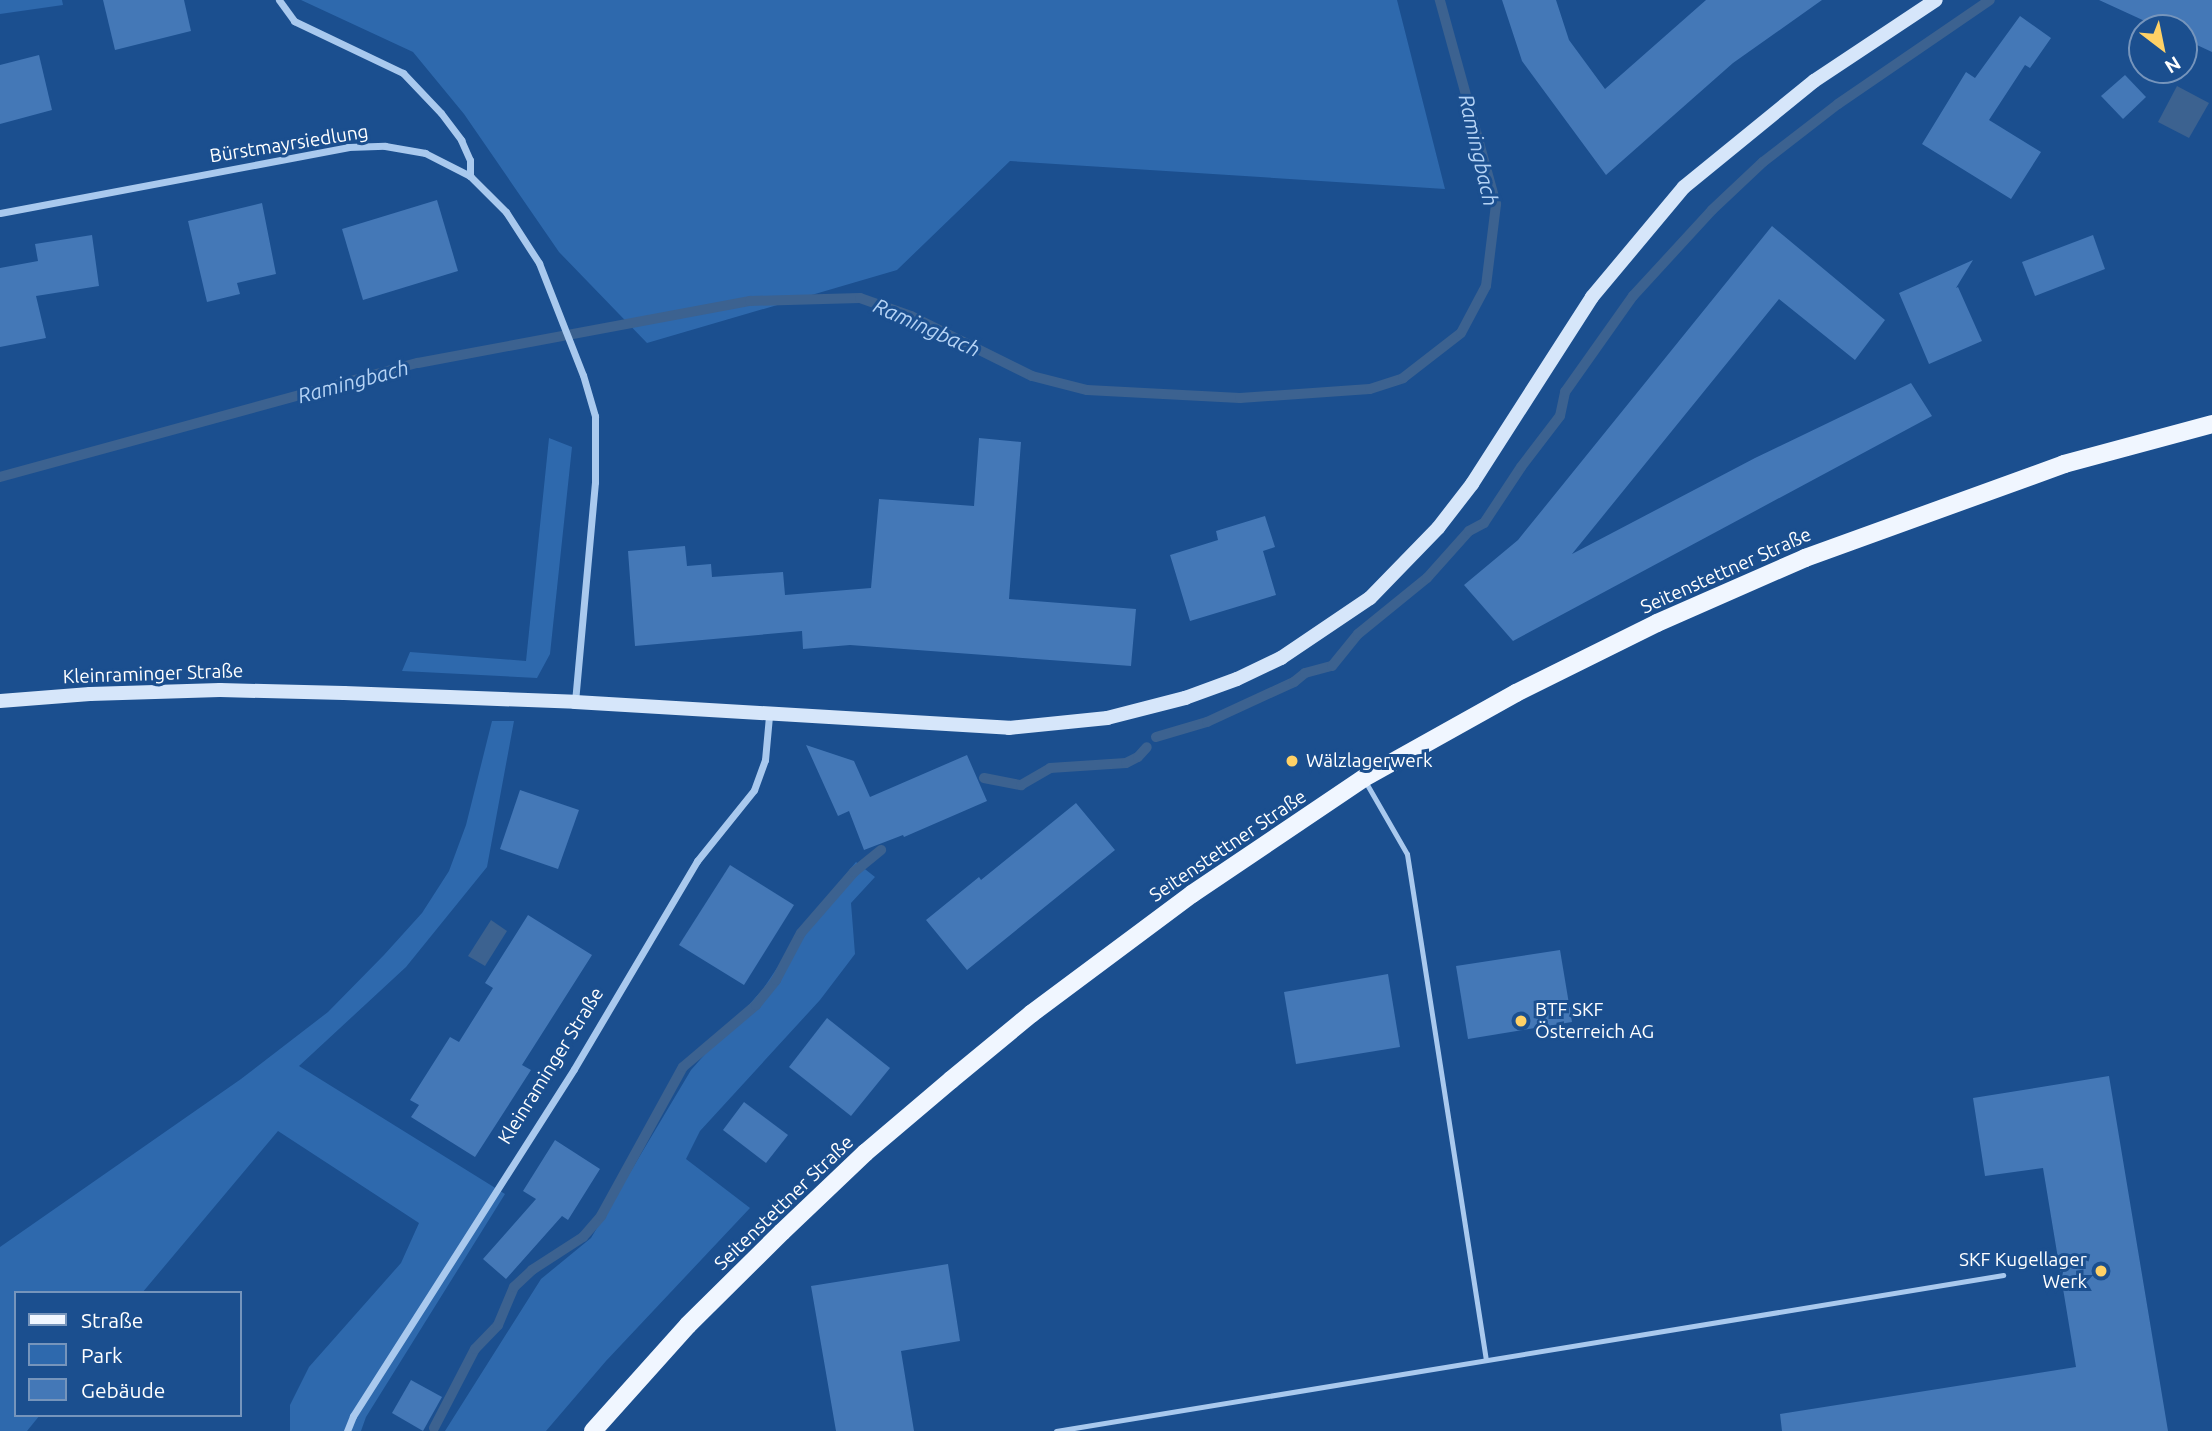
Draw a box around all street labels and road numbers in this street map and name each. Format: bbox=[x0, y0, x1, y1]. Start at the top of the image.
street label: Bürstmayrsiedlung bbox=[208, 120, 370, 168]
street label: Seitenstettner Straße bbox=[1637, 523, 1815, 619]
street label: Kleinraminger Straße bbox=[62, 659, 244, 689]
street label: Seitenstettner Straße bbox=[1145, 785, 1311, 907]
street label: Kleinraminger Straße bbox=[493, 983, 609, 1149]
street label: Seitenstettner Straße bbox=[710, 1131, 858, 1275]

